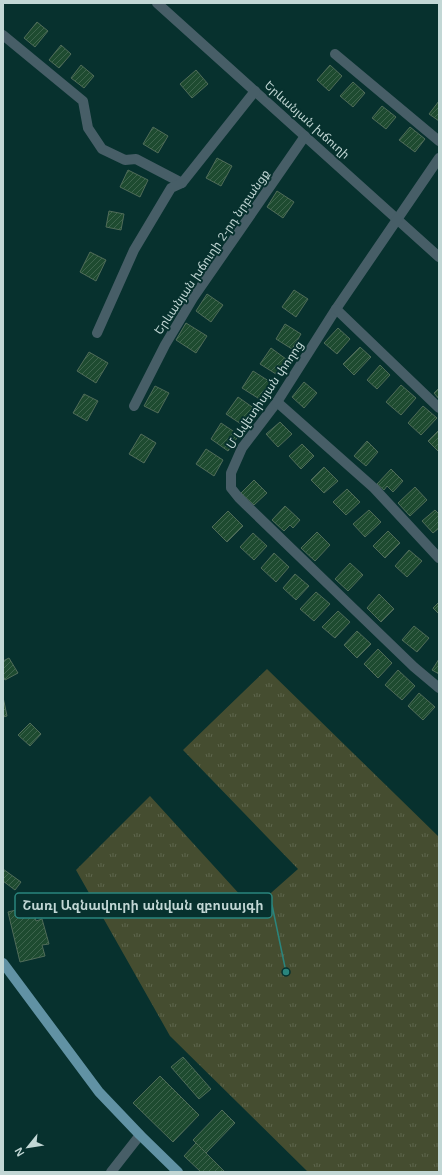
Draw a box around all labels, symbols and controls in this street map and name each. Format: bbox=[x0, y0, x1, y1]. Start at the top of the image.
street label: Երևանյան խճուղի bbox=[262, 78, 352, 162]
street label: Երևանյան խճուղի 2-րդ նրբանցք bbox=[151, 167, 273, 337]
street label: Մ Ավետիսյան փողոց bbox=[224, 338, 306, 452]
callout: Շառլ Ազնավուրի անվան զբոսայգի bbox=[15, 893, 272, 918]
text: Շառլ Ազնավուրի անվան զբոսայգի bbox=[22, 898, 264, 913]
north arrow bbox=[8, 1127, 48, 1167]
text: N bbox=[12, 1146, 27, 1158]

